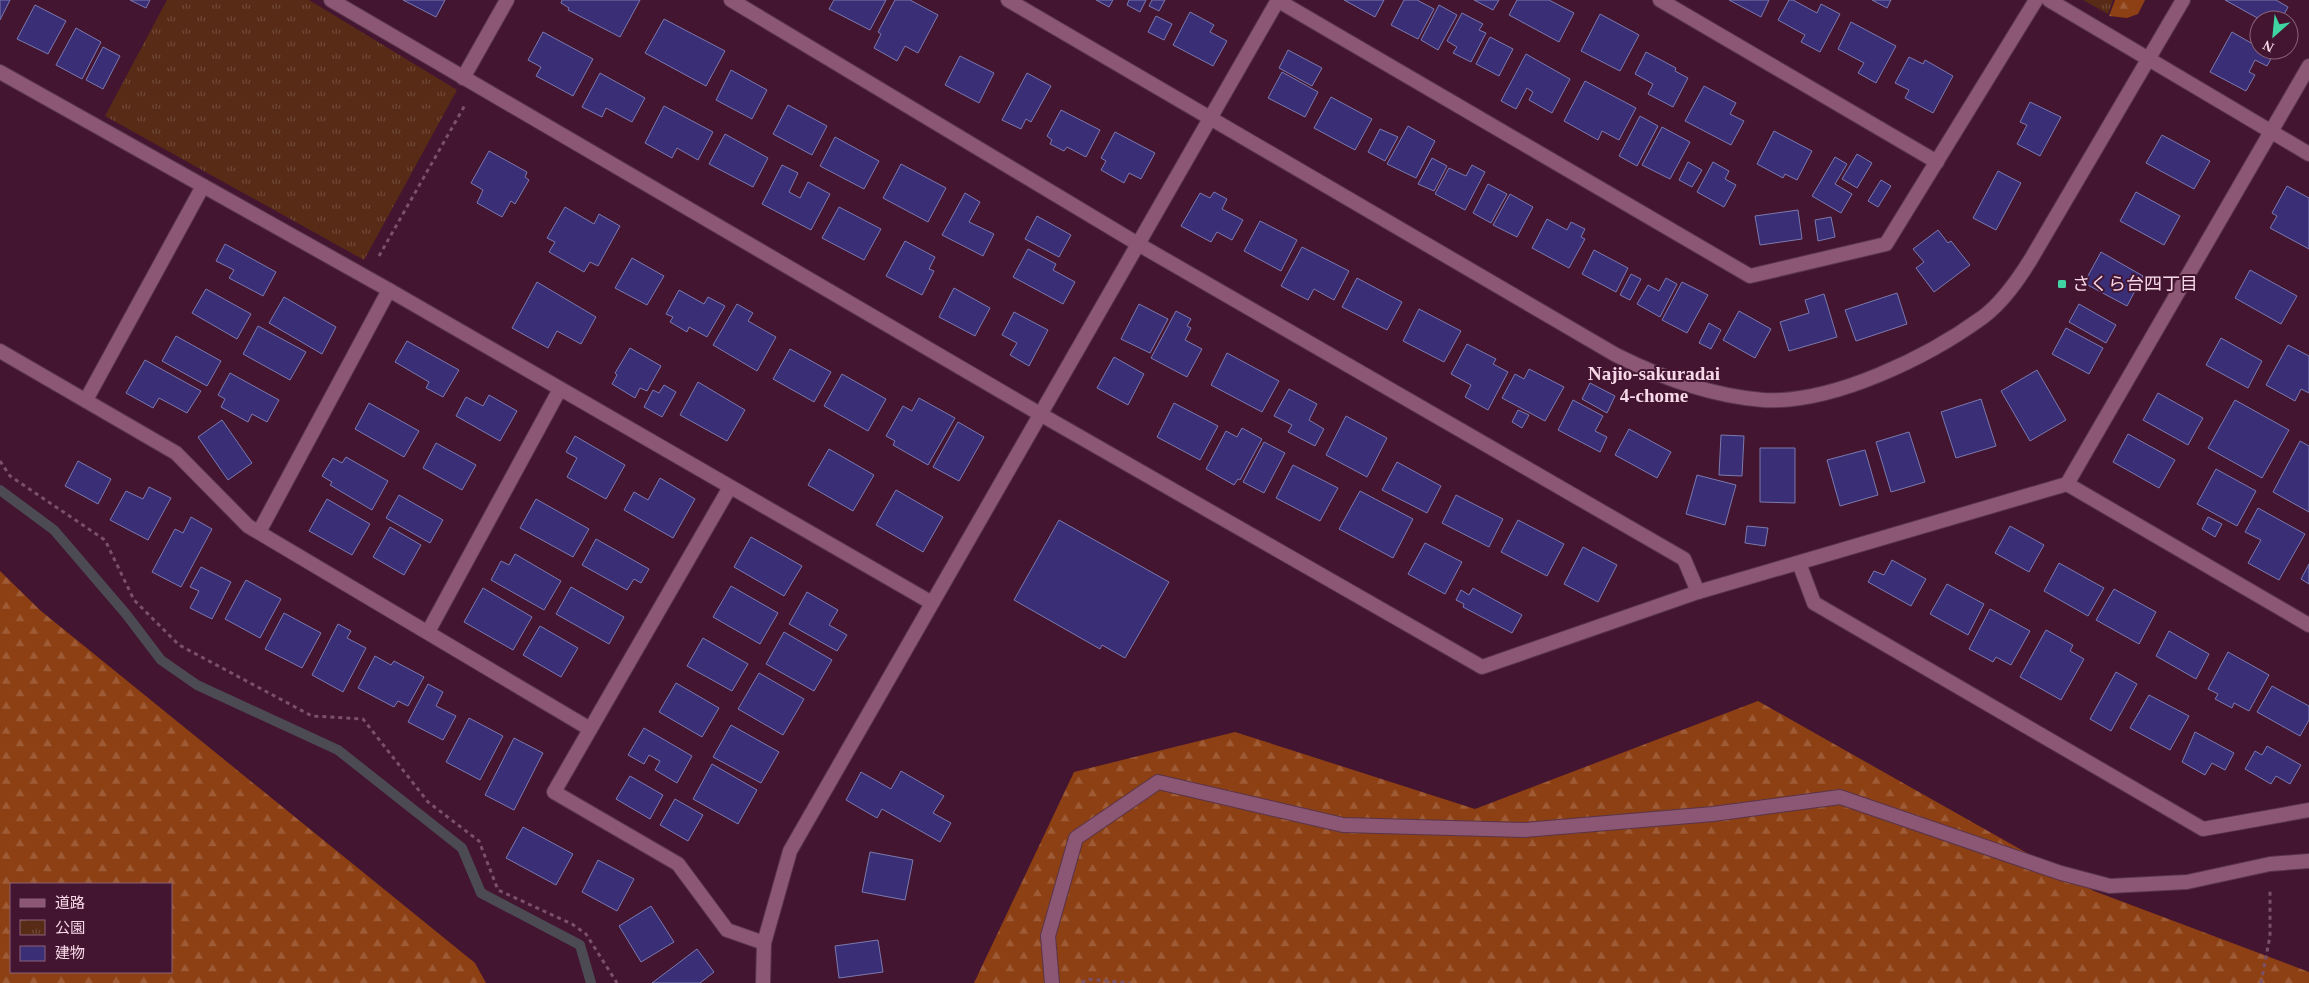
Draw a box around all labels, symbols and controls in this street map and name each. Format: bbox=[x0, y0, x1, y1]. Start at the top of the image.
north arrow bbox=[2249, 10, 2299, 60]
text: N bbox=[2260, 37, 2276, 55]
place label: さくら台四丁目 bbox=[2072, 274, 2198, 294]
marker: さくら台四丁目 bbox=[2056, 278, 2068, 290]
district label: Najio-sakuradai 4-chome bbox=[1588, 363, 1720, 406]
legend bbox=[10, 883, 172, 973]
text: 道路 bbox=[55, 895, 85, 911]
text: 公園 bbox=[55, 920, 85, 936]
text: 建物 bbox=[55, 945, 85, 961]

